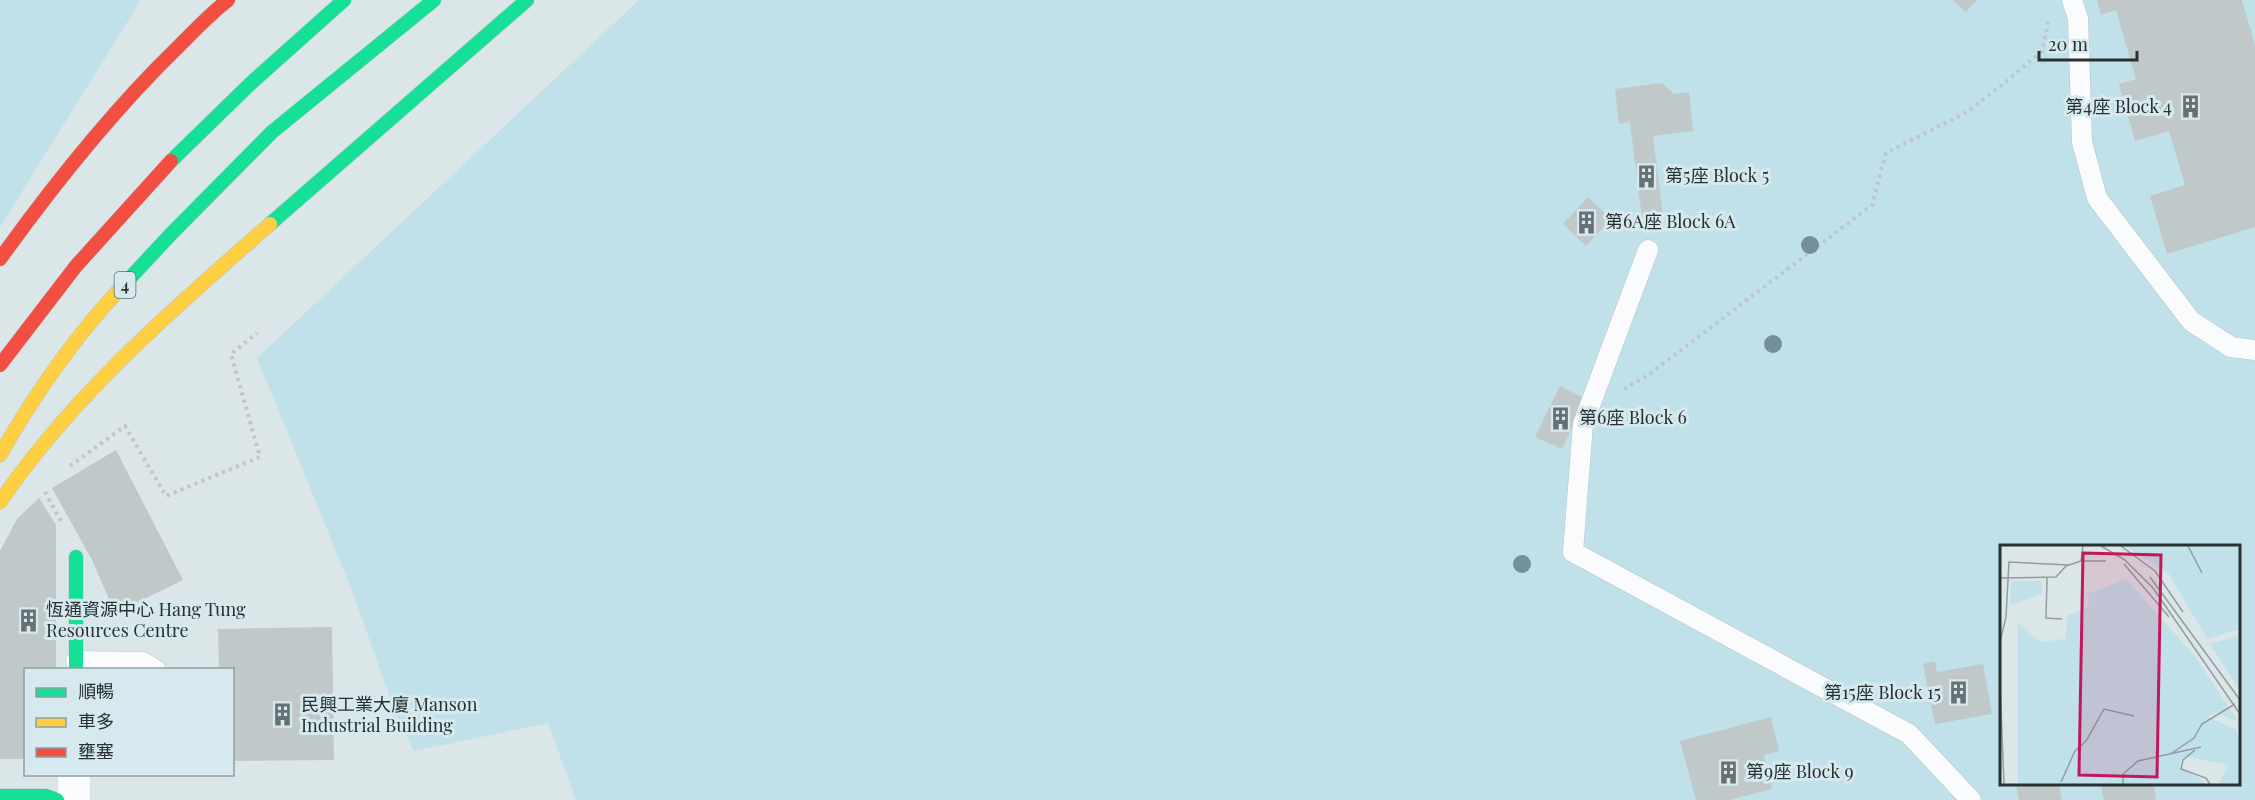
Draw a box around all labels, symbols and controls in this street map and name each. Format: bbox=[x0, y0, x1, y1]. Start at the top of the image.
scale bar bbox=[2039, 24, 2136, 62]
text: 20 m bbox=[2048, 32, 2088, 56]
place label: 第4座 Block 4 bbox=[2065, 94, 2172, 118]
building icon: 第4座 Block 4 bbox=[2177, 94, 2203, 120]
building icon: 第5座 Block 5 bbox=[1634, 163, 1660, 189]
place label: 第5座 Block 5 bbox=[1665, 163, 1769, 187]
building icon: 第6A座 Block 6A bbox=[1574, 209, 1600, 235]
place label: 第6A座 Block 6A bbox=[1605, 209, 1736, 233]
road number: 4 bbox=[114, 272, 136, 298]
building icon: 第6座 Block 6 bbox=[1548, 405, 1574, 431]
place label: 第6座 Block 6 bbox=[1579, 405, 1687, 429]
inset map bbox=[2000, 545, 2240, 785]
place label: 恆通資源中心 Hang Tung Resources Centre bbox=[46, 597, 246, 642]
building icon: 恆通資源中心 Hang Tung Resources Centre bbox=[15, 607, 41, 633]
legend bbox=[24, 668, 234, 776]
text: 順暢 bbox=[78, 679, 114, 703]
place label: 第15座 Block 15 bbox=[1824, 680, 1941, 704]
building icon: 第15座 Block 15 bbox=[1946, 680, 1972, 706]
place label: 民興工業大廈 Manson Industrial Building bbox=[301, 692, 478, 737]
building icon: 民興工業大廈 Manson Industrial Building bbox=[270, 702, 296, 728]
text: 車多 bbox=[78, 709, 114, 733]
text: 壅塞 bbox=[78, 739, 114, 763]
building icon: 第9座 Block 9 bbox=[1715, 759, 1741, 785]
place label: 第9座 Block 9 bbox=[1746, 759, 1854, 783]

